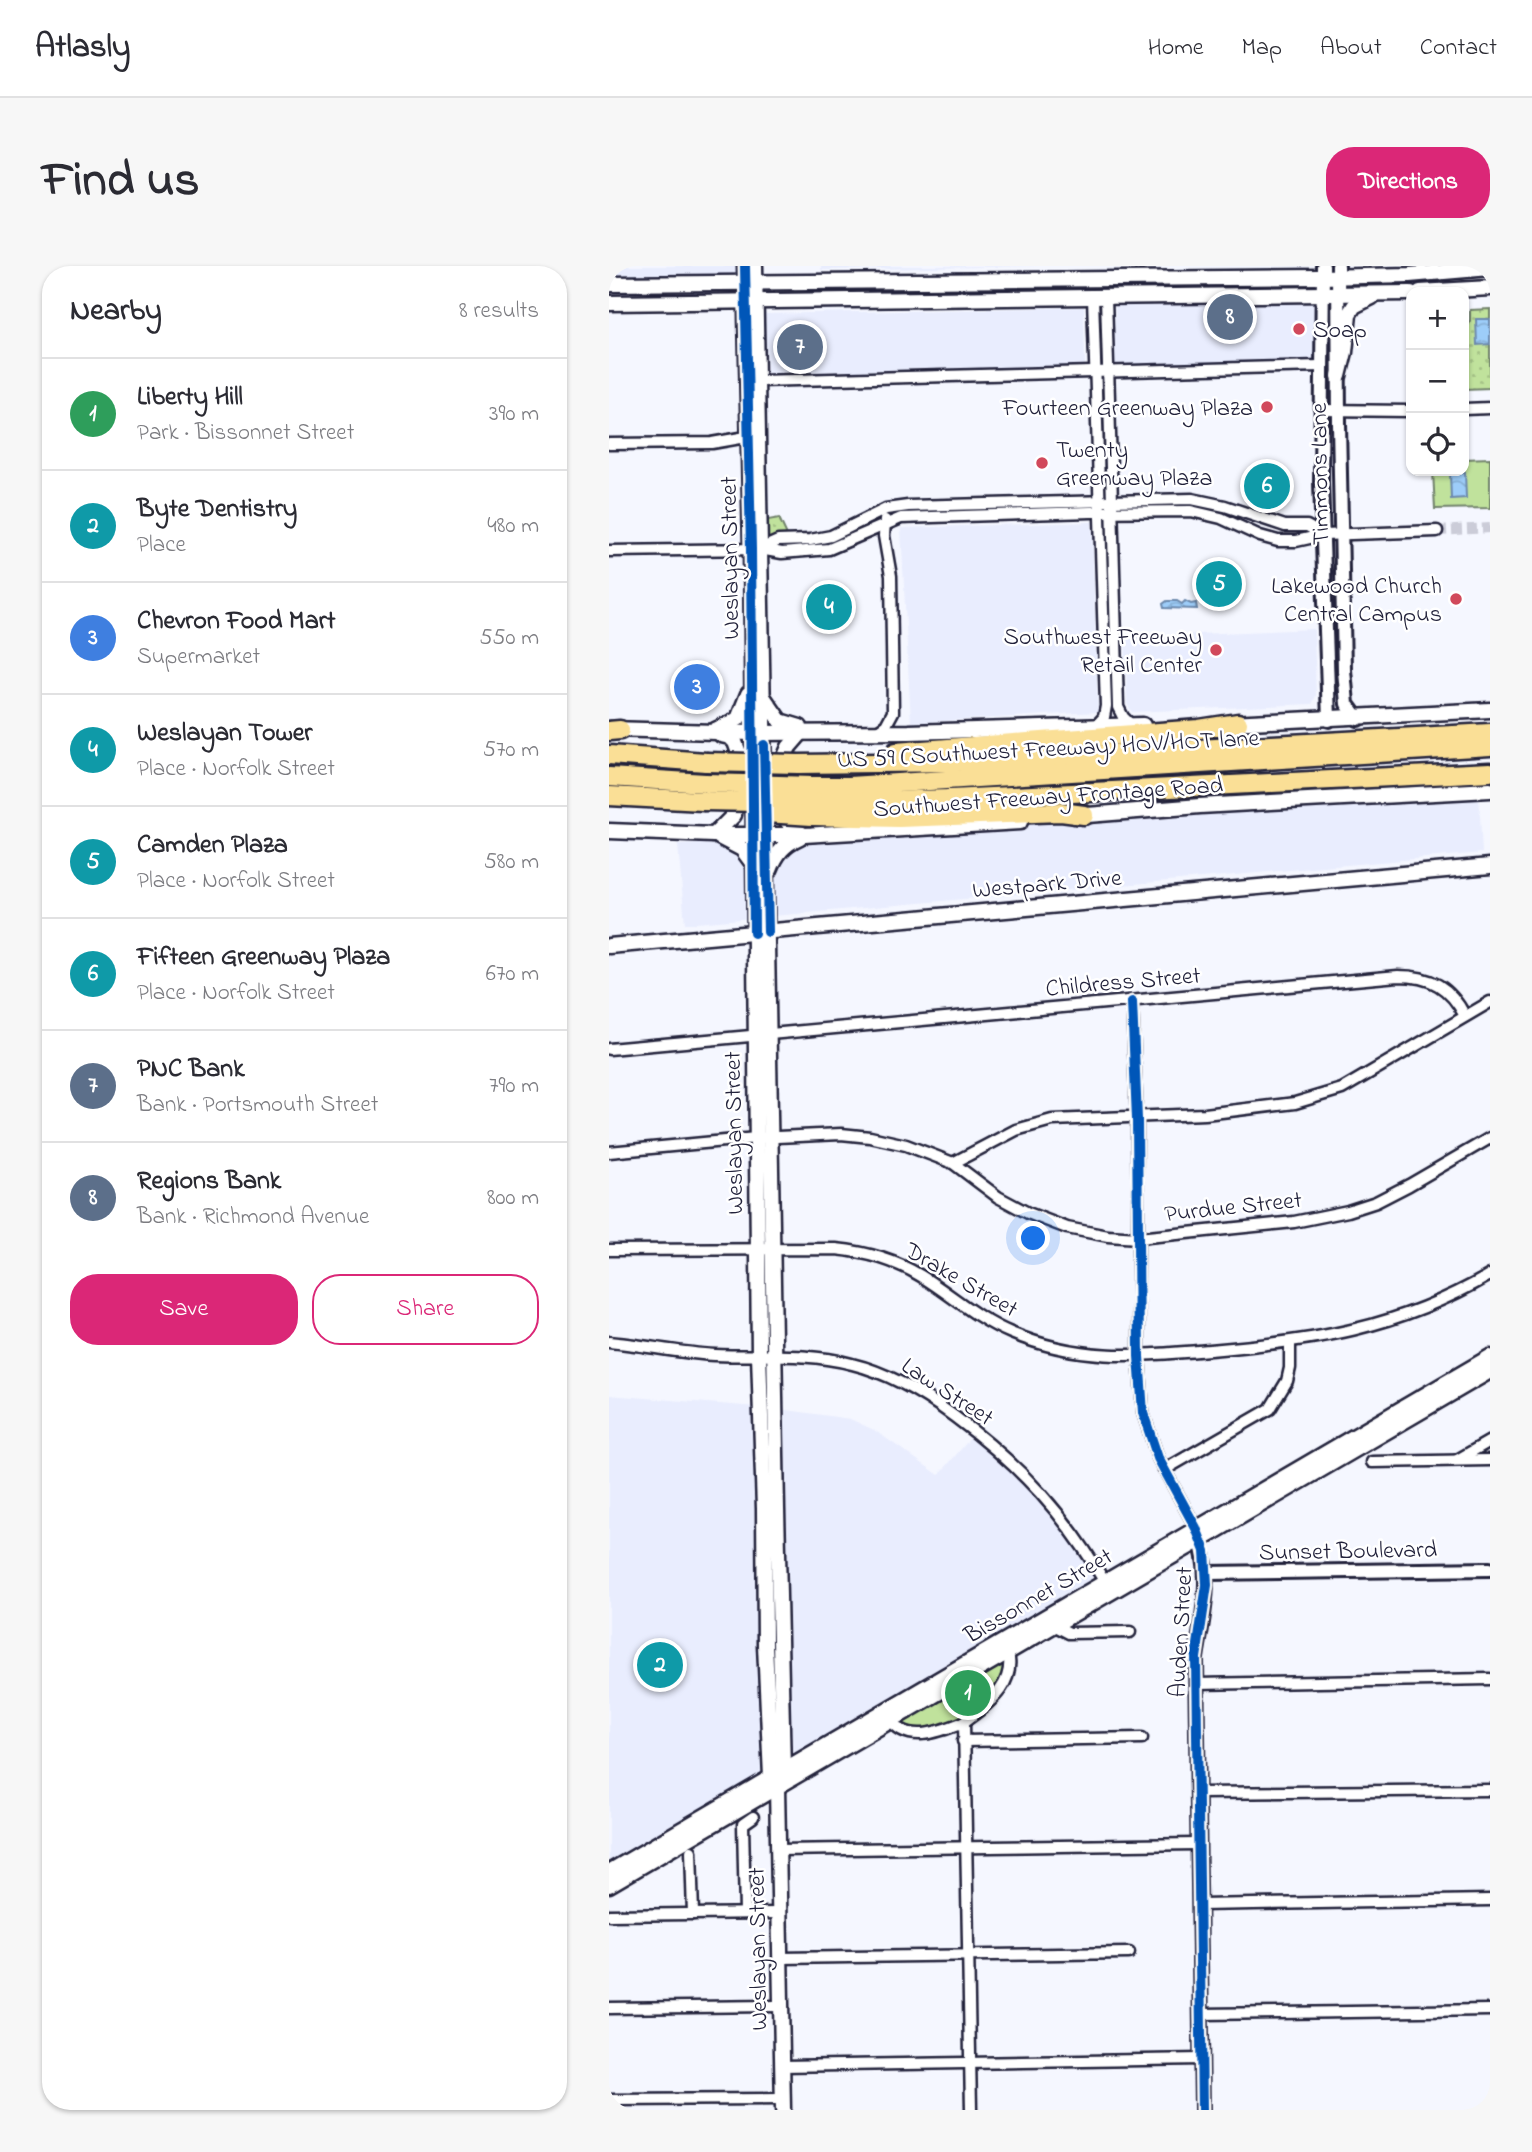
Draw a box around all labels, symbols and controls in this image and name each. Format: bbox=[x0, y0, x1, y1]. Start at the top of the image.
text: Atlasly bbox=[35, 24, 130, 72]
text: Home bbox=[1148, 31, 1204, 66]
text: Map bbox=[1242, 31, 1282, 66]
text: About bbox=[1320, 31, 1382, 66]
text: Contact bbox=[1420, 31, 1497, 66]
text: Find us bbox=[42, 146, 199, 218]
button: Directions bbox=[1326, 147, 1490, 218]
map controls bbox=[1406, 287, 1469, 476]
button: + bbox=[1406, 287, 1469, 350]
text: Nearby bbox=[70, 290, 162, 334]
pin: 8 bbox=[1207, 291, 1253, 343]
text: 8 results bbox=[459, 295, 539, 328]
place label: Soap bbox=[1313, 314, 1367, 349]
pin: 7 bbox=[777, 321, 823, 373]
marker: Soap bbox=[1291, 321, 1307, 337]
button: − bbox=[1406, 350, 1469, 413]
text: Liberty Hill bbox=[137, 379, 243, 417]
place label: Fourteen Greenway Plaza bbox=[1001, 392, 1253, 428]
text: 1 bbox=[89, 398, 97, 431]
text: 390 m bbox=[489, 398, 539, 431]
marker: Fourteen Greenway Plaza bbox=[1259, 399, 1275, 415]
street label: Timmons Lane bbox=[1303, 402, 1340, 545]
button: locate bbox=[1406, 413, 1469, 476]
text: Park · Bissonnet Street bbox=[137, 417, 354, 450]
place label: Twenty Greenway Plaza bbox=[1056, 434, 1212, 498]
marker: Twenty Greenway Plaza bbox=[1034, 455, 1050, 471]
pin: 6 bbox=[1244, 460, 1290, 512]
street label: Weslayan Street bbox=[713, 476, 751, 640]
text: Byte Dentistry bbox=[137, 491, 297, 529]
text: 2 bbox=[87, 510, 99, 543]
text: 480 m bbox=[487, 510, 539, 543]
text: Place bbox=[137, 529, 186, 562]
pin: 5 bbox=[1196, 558, 1242, 610]
place label: Lakewood Church Central Campus bbox=[1271, 570, 1442, 633]
pin: 4 bbox=[806, 581, 852, 633]
marker: Lakewood Church Central Campus bbox=[1448, 591, 1464, 607]
text: Chevron Food Mart bbox=[137, 603, 335, 641]
place label: Southwest Freeway Retail Center bbox=[1004, 621, 1203, 684]
text: 3 bbox=[88, 622, 98, 655]
text: 550 m bbox=[479, 622, 539, 655]
text: Supermarket bbox=[137, 641, 260, 674]
marker: Southwest Freeway Retail Center bbox=[1208, 642, 1224, 658]
pin: 3 bbox=[674, 661, 720, 713]
text: Weslayan Tower bbox=[137, 715, 312, 753]
street label: US 59 (Southwest Freeway) HOV/HOT lane bbox=[836, 722, 1260, 780]
text: 4 bbox=[88, 734, 98, 767]
text: 570 m bbox=[483, 734, 539, 767]
text: Place · Norfolk Street bbox=[137, 753, 335, 786]
street label: Southwest Freeway Frontage Road bbox=[872, 769, 1225, 829]
text: Camden Plaza bbox=[137, 827, 288, 865]
text: 5 bbox=[86, 846, 100, 879]
text: 580 m bbox=[484, 846, 539, 879]
street label: Westpark Drive bbox=[971, 862, 1124, 909]
text: Place · Norfolk Street bbox=[137, 865, 335, 898]
text: Fifteen Greenway Plaza bbox=[137, 939, 390, 977]
text: 6 bbox=[88, 958, 98, 991]
text: 670 m bbox=[486, 958, 539, 991]
street label: Childress Street bbox=[1044, 959, 1202, 1008]
text: Place · Norfolk Street bbox=[137, 977, 335, 1010]
text: PNC Bank bbox=[137, 1051, 245, 1089]
street label: Weslayan Street bbox=[717, 1051, 755, 1215]
text: 7 bbox=[88, 1070, 98, 1103]
text: 790 m bbox=[489, 1070, 539, 1103]
text: Bank · Portsmouth Street bbox=[137, 1089, 378, 1122]
text: Regions Bank bbox=[137, 1163, 281, 1201]
text: 8 bbox=[89, 1182, 97, 1215]
text: 800 m bbox=[487, 1182, 539, 1215]
street label: Purdue Street bbox=[1163, 1184, 1304, 1233]
text: Bank · Richmond Avenue bbox=[137, 1201, 369, 1234]
your location bbox=[1016, 1221, 1050, 1255]
street label: Drake Street bbox=[897, 1234, 1024, 1328]
button: Save bbox=[70, 1274, 298, 1345]
button: Share bbox=[312, 1274, 539, 1345]
street label: Law Street bbox=[893, 1350, 1000, 1436]
street label: Sunset Boulevard bbox=[1259, 1533, 1438, 1572]
street label: Bissonnet Street bbox=[958, 1540, 1120, 1654]
street label: Auden Street bbox=[1162, 1566, 1203, 1698]
pin: 2 bbox=[637, 1639, 683, 1691]
pin: 1 bbox=[945, 1667, 991, 1719]
street label: Weslayan Street bbox=[741, 1867, 779, 2031]

